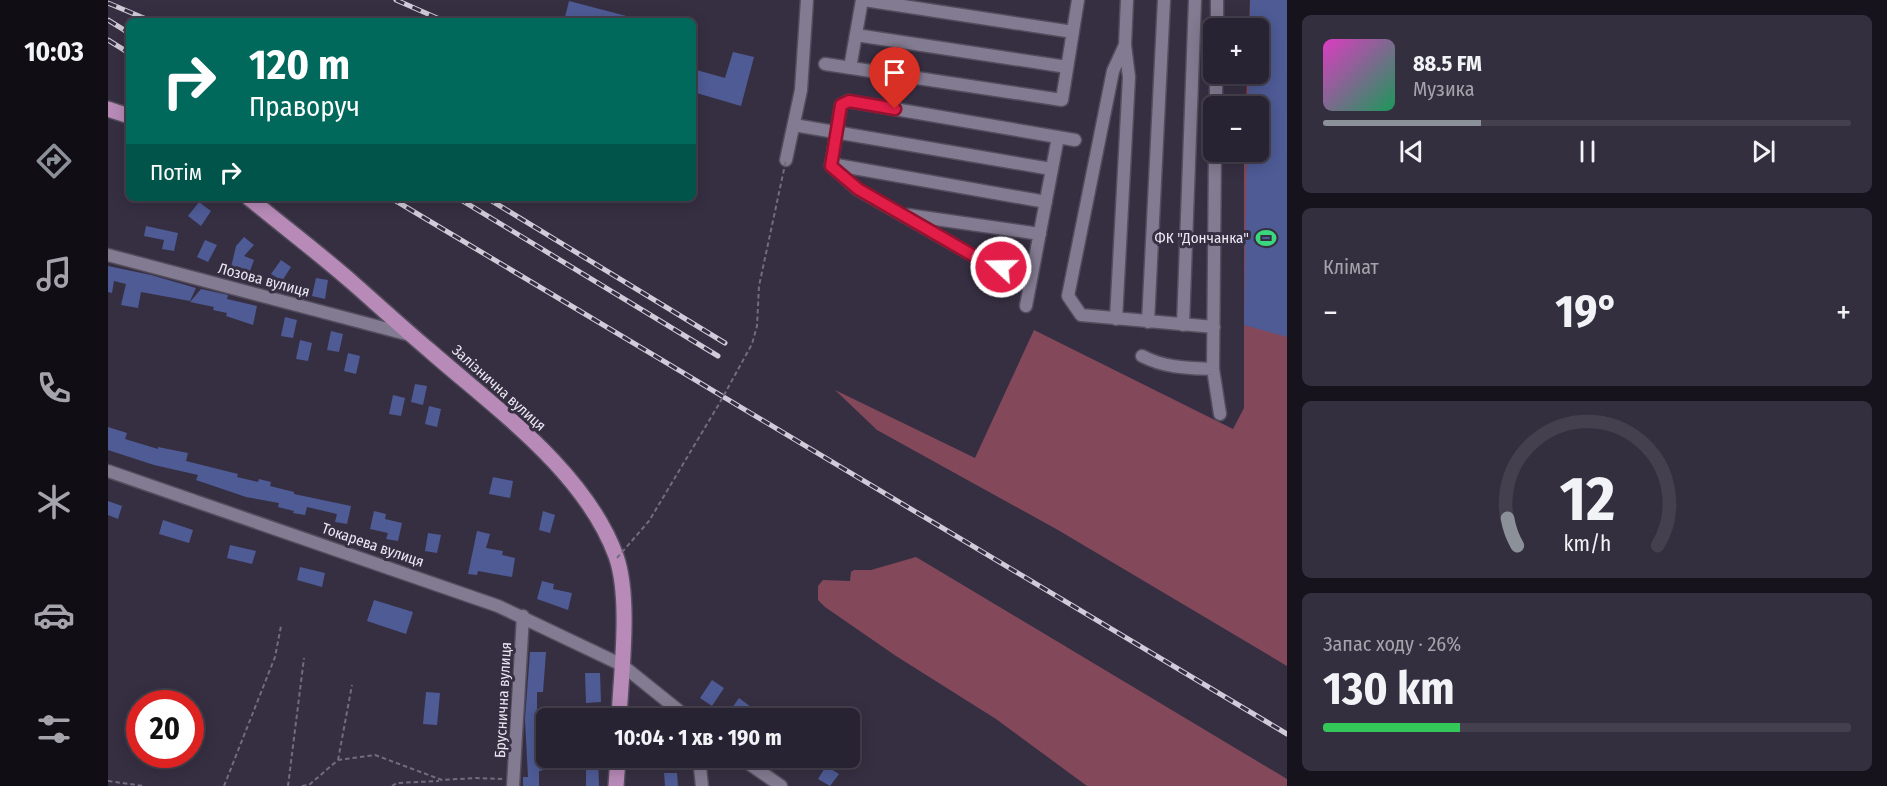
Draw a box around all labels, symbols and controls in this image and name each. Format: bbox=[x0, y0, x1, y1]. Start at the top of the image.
map controls bbox=[1203, 18, 1269, 162]
button: + bbox=[1203, 18, 1269, 84]
text: 10:03 bbox=[24, 36, 84, 68]
text: 120 m bbox=[249, 40, 350, 90]
icon: right bbox=[150, 42, 228, 120]
pin bbox=[869, 47, 920, 109]
text: 88.5 FM bbox=[1413, 50, 1482, 77]
icon: arrive bbox=[878, 56, 911, 89]
text: Музика bbox=[1413, 77, 1475, 101]
text: Праворуч bbox=[249, 91, 360, 123]
button: − bbox=[1203, 96, 1269, 162]
icon: previous bbox=[1395, 135, 1428, 168]
icon: pause bbox=[1571, 135, 1604, 168]
icon: next bbox=[1747, 135, 1780, 168]
icon: directions bbox=[33, 140, 75, 182]
icon: right bbox=[214, 156, 247, 189]
text: Потім bbox=[150, 159, 202, 186]
sports icon: ФК "Дончанка" bbox=[1254, 226, 1278, 250]
place label: ФК "Дончанка" bbox=[1155, 229, 1249, 247]
position arrow bbox=[969, 235, 1033, 299]
icon: music bbox=[33, 253, 75, 295]
text: Клімат bbox=[1323, 255, 1379, 279]
street label: Лозова вулиця bbox=[216, 259, 312, 301]
text: 19° bbox=[1555, 285, 1619, 339]
text: − bbox=[1323, 293, 1338, 333]
text: + bbox=[1836, 293, 1851, 333]
street label: Залізнична вулиця bbox=[448, 341, 550, 435]
icon: phone bbox=[33, 367, 75, 409]
text: 12 bbox=[1559, 463, 1615, 538]
icon: climate bbox=[33, 481, 75, 523]
street label: Токарева вулиця bbox=[320, 519, 426, 571]
text: km/h bbox=[1563, 532, 1611, 558]
icon: car bbox=[33, 594, 75, 636]
text: Запас ходу · 26% bbox=[1323, 632, 1461, 656]
street label: Бруснична вулиця bbox=[491, 642, 515, 758]
text: 130 km bbox=[1323, 662, 1455, 716]
speed limit sign: 20 bbox=[126, 690, 204, 768]
icon: filters bbox=[33, 708, 75, 750]
text: 10:04 · 1 хв · 190 m bbox=[614, 724, 782, 751]

